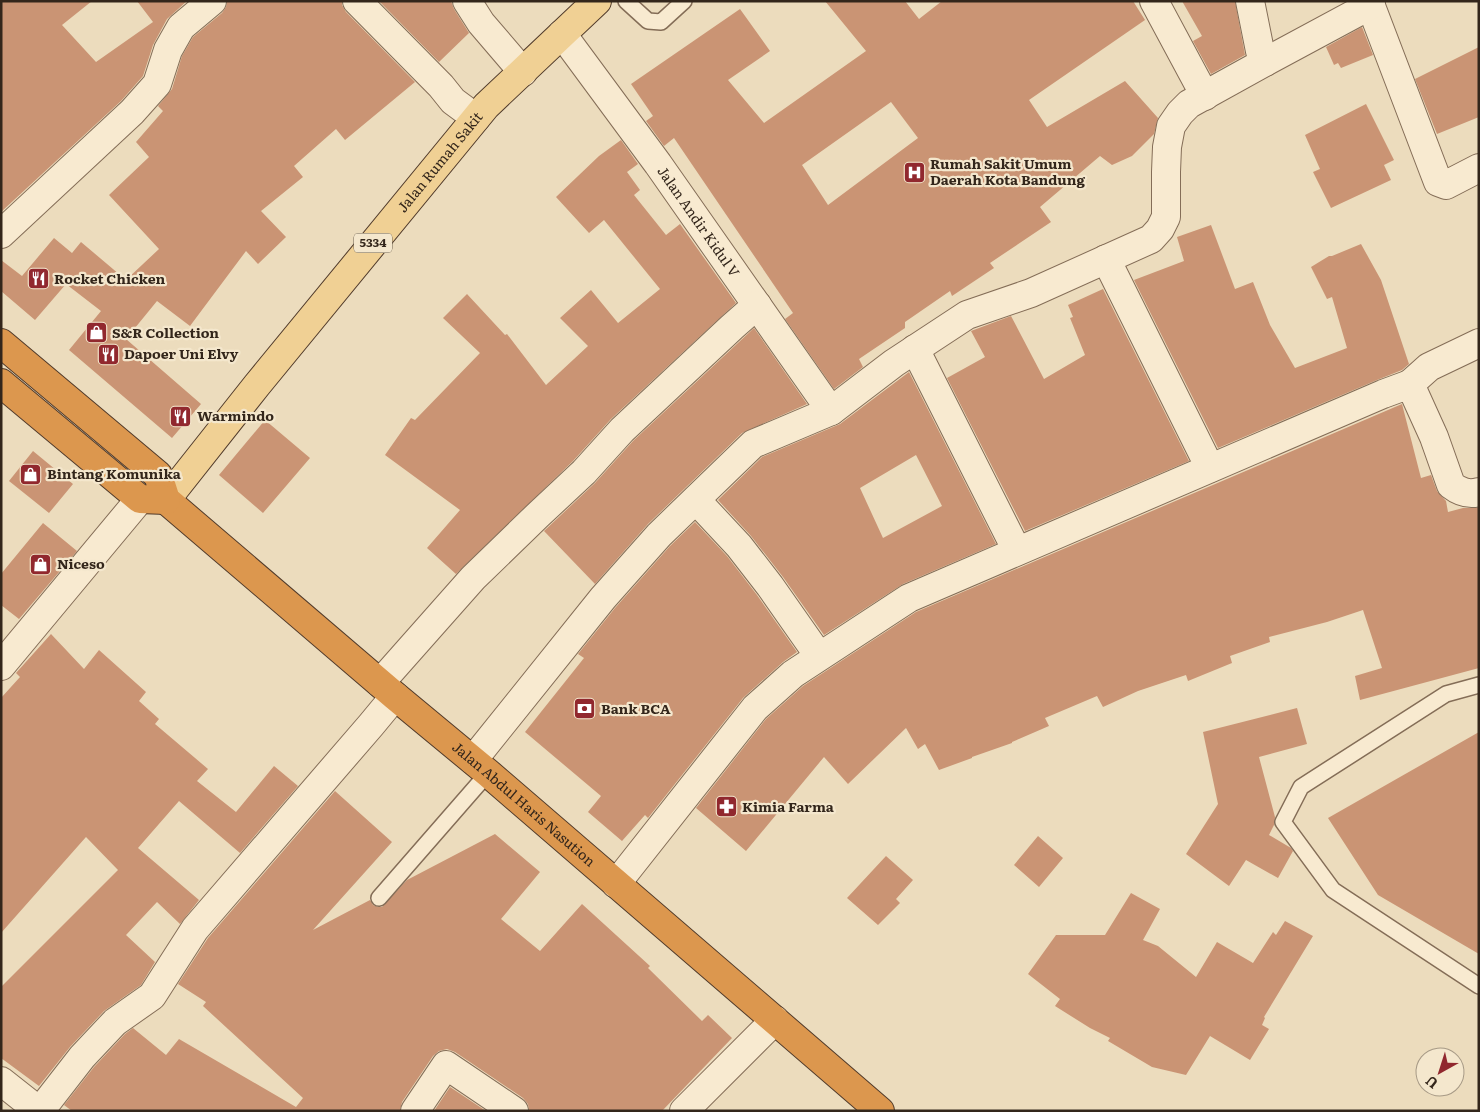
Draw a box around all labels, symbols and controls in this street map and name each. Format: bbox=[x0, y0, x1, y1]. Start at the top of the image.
street label: Jalan Rumah Sakit bbox=[392, 107, 487, 216]
place label: Rumah Sakit Umum Daerah Kota Bandung bbox=[930, 153, 1085, 189]
hospital icon: Rumah Sakit Umum Daerah Kota Bandung bbox=[902, 160, 926, 184]
street label: Jalan Andir Kidul V bbox=[653, 162, 745, 281]
road number: 5334 bbox=[354, 234, 392, 252]
restaurant icon: Rocket Chicken bbox=[26, 267, 50, 291]
place label: Rocket Chicken bbox=[54, 268, 165, 288]
shop icon: S&R Collection bbox=[84, 321, 108, 345]
place label: S&R Collection bbox=[112, 322, 219, 342]
restaurant icon: Dapoer Uni Elvy bbox=[96, 342, 120, 366]
place label: Dapoer Uni Elvy bbox=[124, 343, 239, 363]
restaurant icon: Warmindo bbox=[169, 404, 193, 428]
place label: Warmindo bbox=[197, 405, 274, 425]
shop icon: Bintang Komunika bbox=[19, 462, 43, 486]
place label: Bintang Komunika bbox=[47, 463, 182, 483]
shop icon: Niceso bbox=[29, 552, 53, 576]
place label: Niceso bbox=[57, 553, 105, 573]
bank icon: Bank BCA bbox=[573, 697, 597, 721]
place label: Bank BCA bbox=[601, 698, 671, 718]
street label: Jalan Abdul Haris Nasution bbox=[448, 737, 600, 870]
pharmacy icon: Kimia Farma bbox=[714, 795, 738, 819]
place label: Kimia Farma bbox=[742, 796, 835, 816]
north arrow bbox=[1415, 1047, 1465, 1097]
text: U bbox=[1421, 1072, 1442, 1094]

